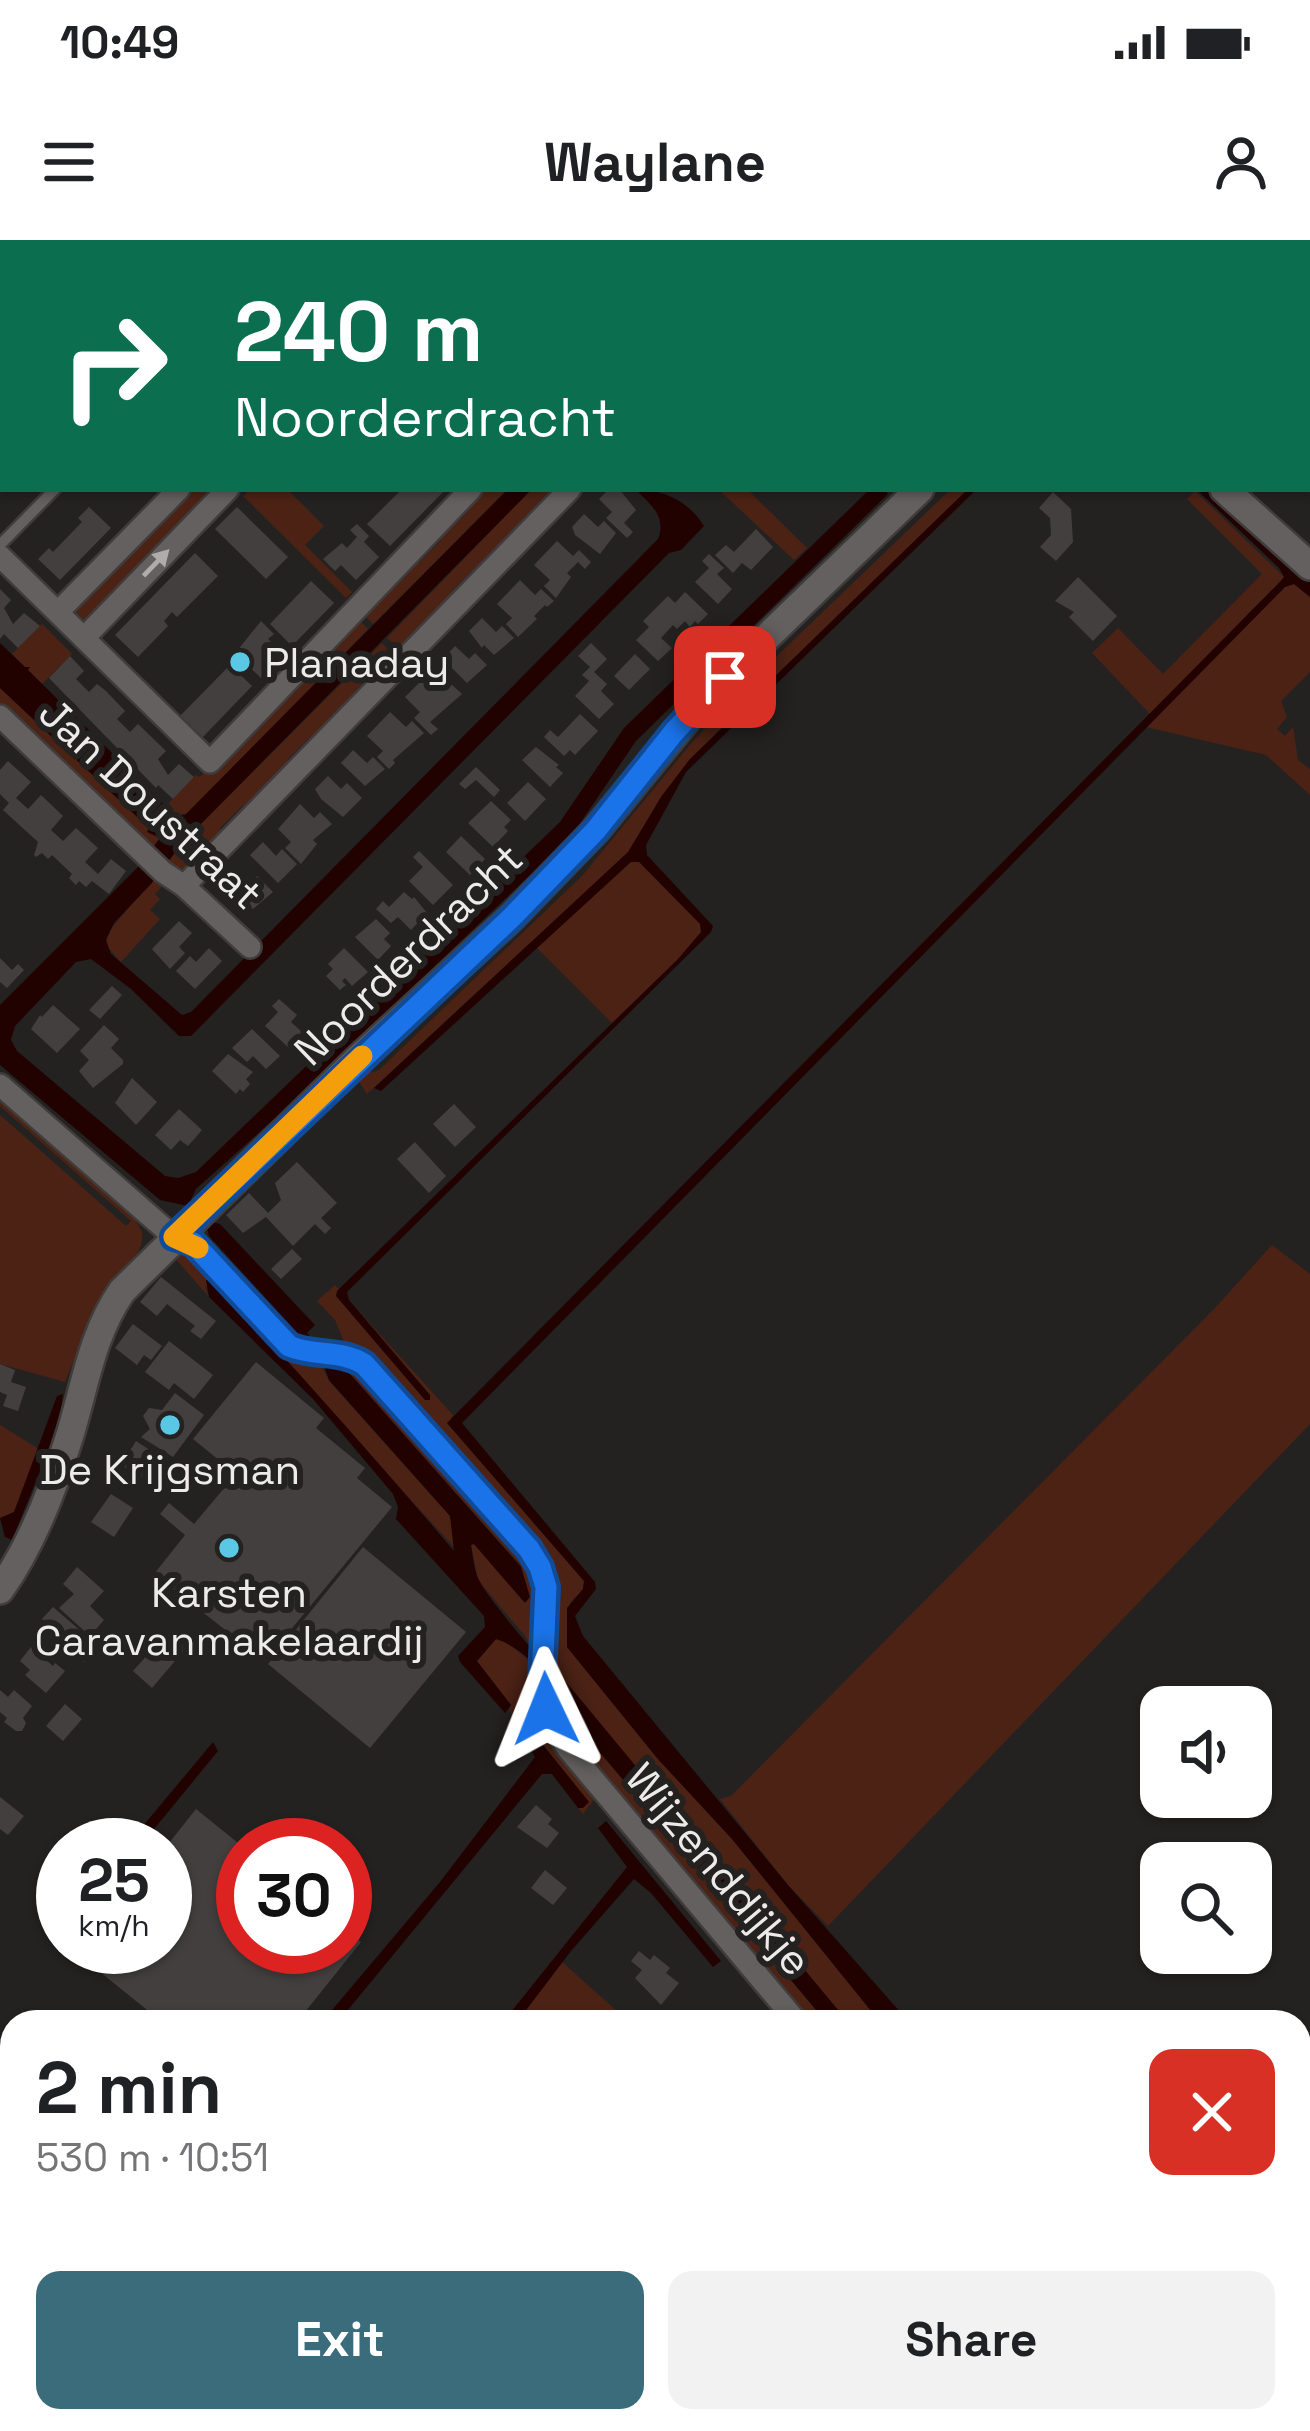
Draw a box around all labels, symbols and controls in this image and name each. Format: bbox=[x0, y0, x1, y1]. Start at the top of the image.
text: 10:49 bbox=[60, 14, 179, 71]
text: Waylane bbox=[544, 128, 766, 197]
icon: menu bbox=[36, 129, 102, 195]
icon: person bbox=[1208, 129, 1274, 195]
text: 240 m bbox=[234, 278, 483, 386]
icon: right bbox=[36, 288, 192, 444]
text: Noorderdracht bbox=[234, 383, 616, 452]
one-way arrow bbox=[141, 549, 169, 578]
pin bbox=[674, 626, 776, 728]
place label: Planaday bbox=[264, 636, 449, 689]
icon: arrive bbox=[692, 644, 758, 710]
marker: Planaday bbox=[227, 649, 253, 675]
street label: Jan Doustraat bbox=[28, 686, 273, 920]
street label: Noorderdracht bbox=[283, 832, 534, 1077]
marker: De Krijgsman bbox=[157, 1412, 183, 1438]
place label: De Krijgsman bbox=[40, 1443, 300, 1496]
marker: Karsten Caravanmakelaardij bbox=[216, 1535, 242, 1561]
place label: Karsten Caravanmakelaardij bbox=[34, 1566, 424, 1667]
position arrow bbox=[483, 1646, 609, 1772]
map controls bbox=[1140, 1686, 1272, 1974]
button: sound bbox=[1140, 1686, 1272, 1818]
street label: Wijzenddijkje bbox=[614, 1752, 823, 1987]
speed limit sign: 30 bbox=[216, 1818, 372, 1974]
text: 25 bbox=[78, 1842, 150, 1919]
button: search bbox=[1140, 1842, 1272, 1974]
text: km/h bbox=[78, 1906, 150, 1945]
text: 2 min bbox=[36, 2042, 222, 2134]
button: close bbox=[1149, 2049, 1275, 2175]
text: 530 m · 10:51 bbox=[36, 2133, 269, 2182]
button: Exit bbox=[36, 2271, 644, 2409]
button: Share bbox=[668, 2271, 1275, 2409]

